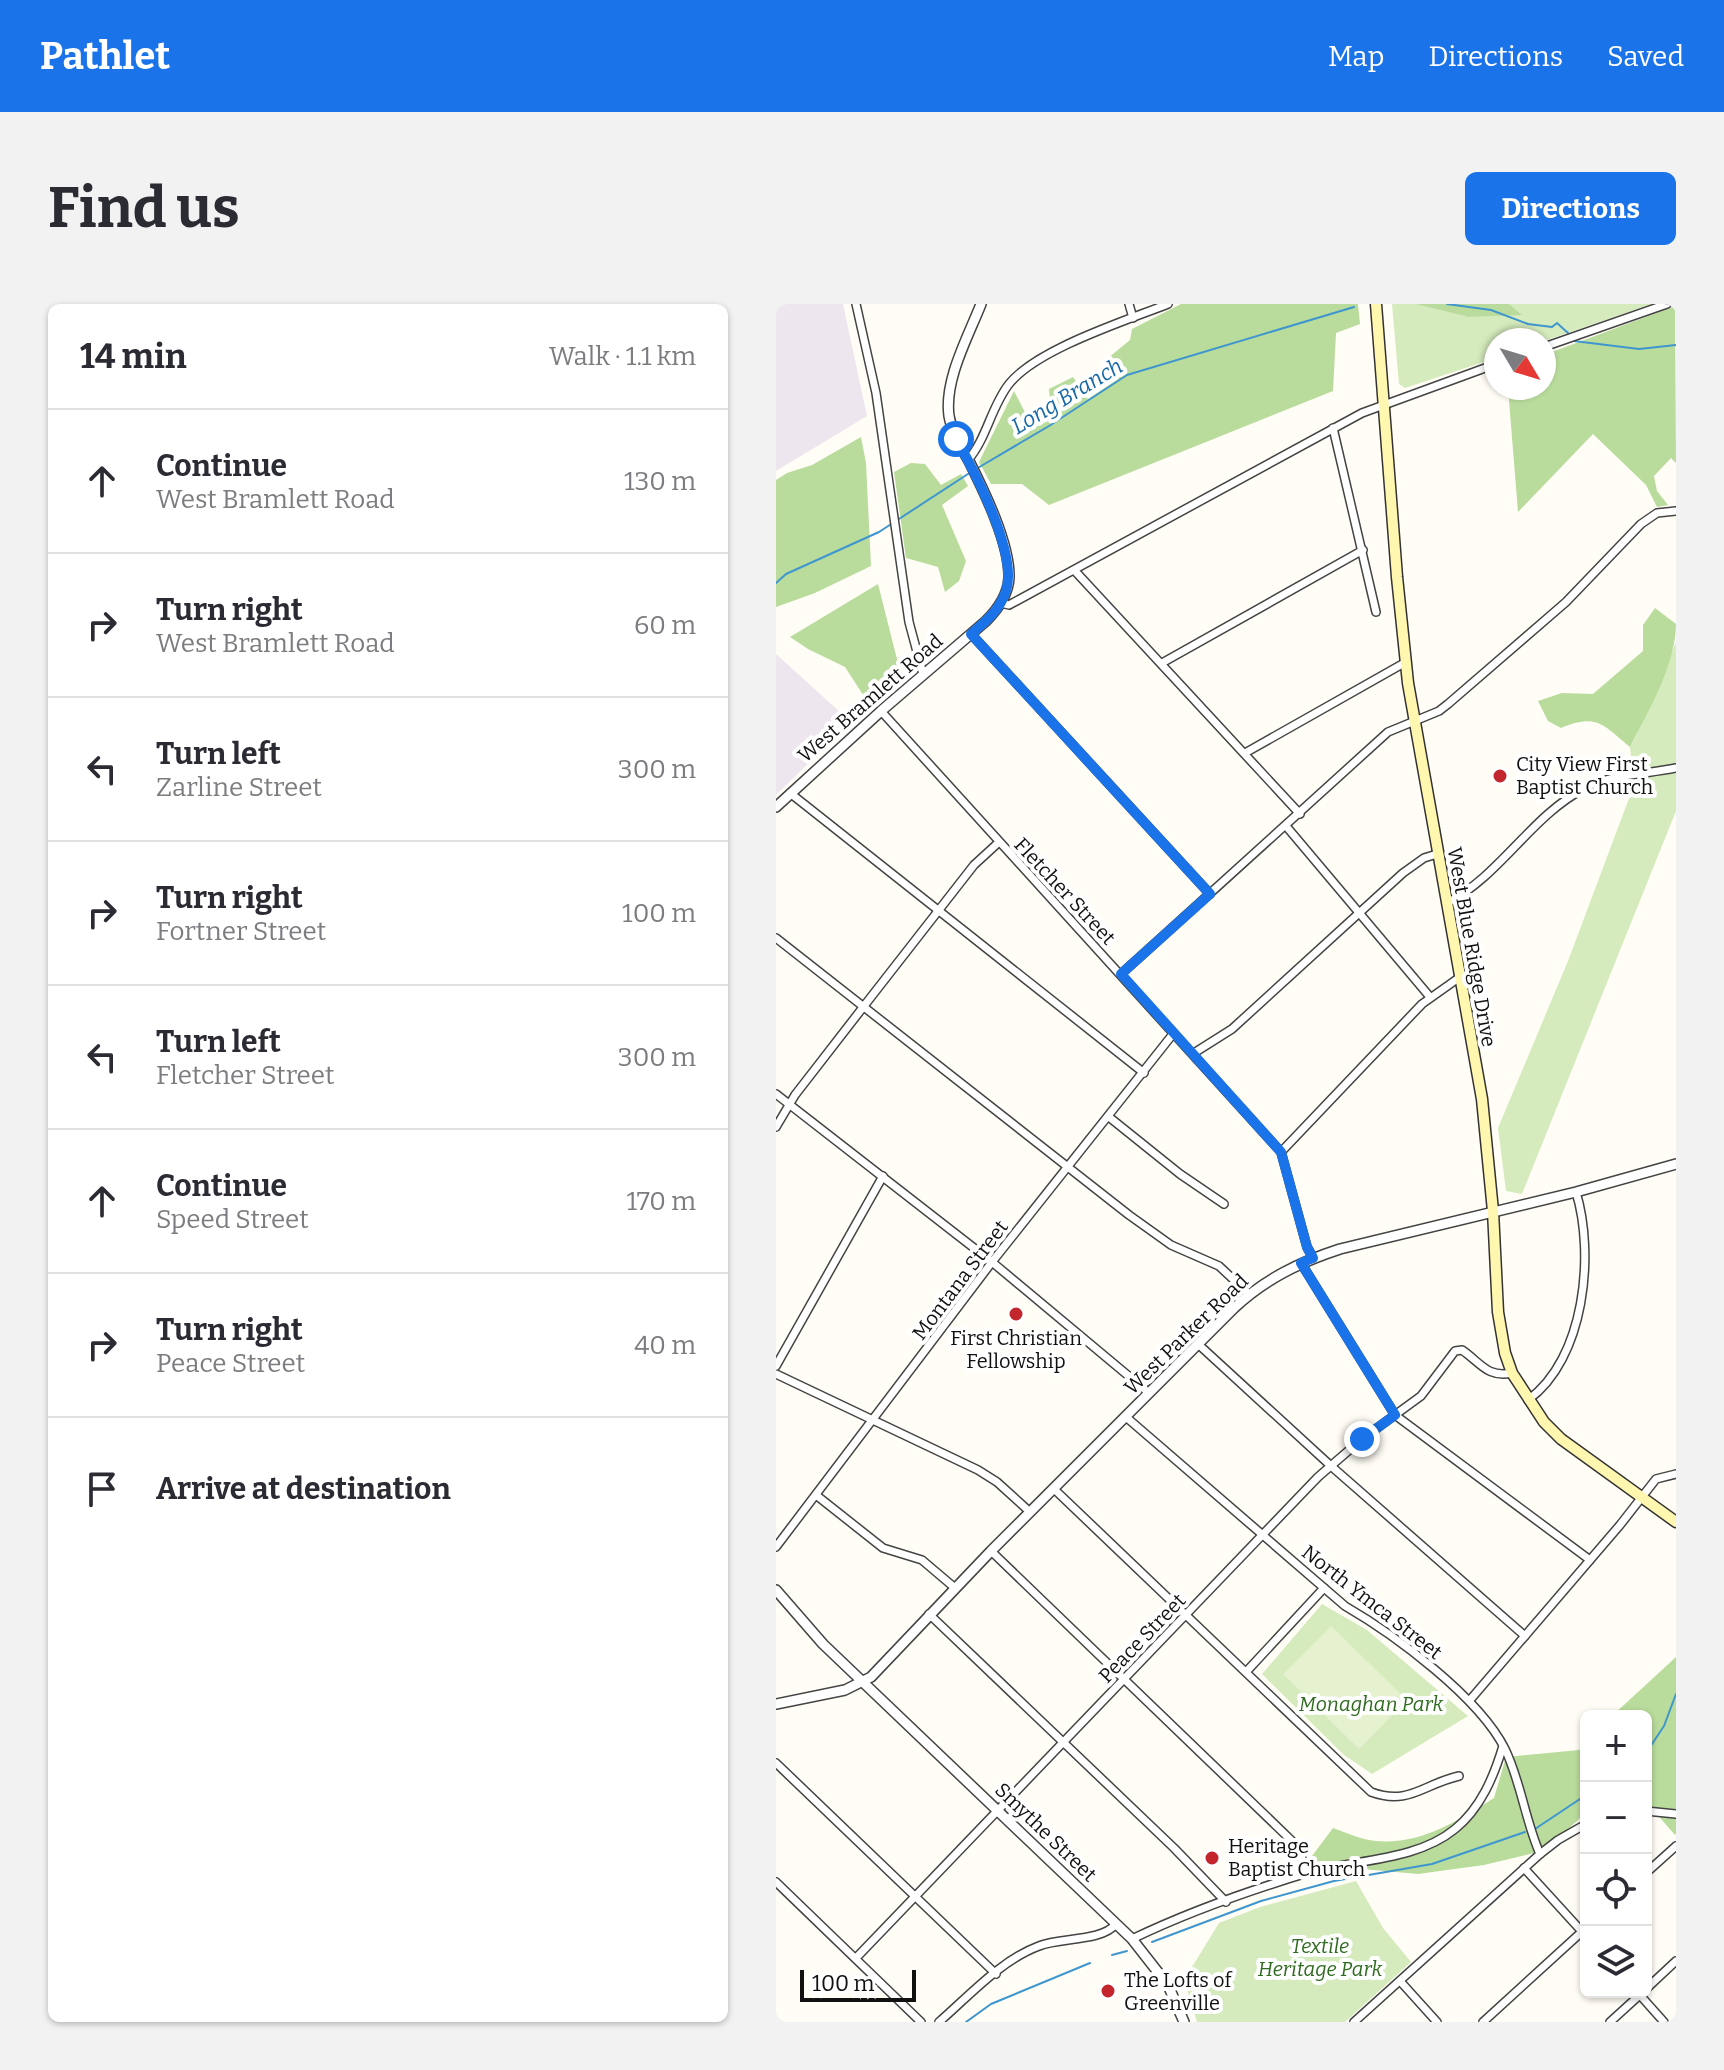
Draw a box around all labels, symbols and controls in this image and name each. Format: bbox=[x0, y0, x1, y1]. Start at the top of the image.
text: Pathlet bbox=[40, 33, 170, 79]
text: Map bbox=[1328, 40, 1384, 73]
text: Directions bbox=[1428, 40, 1563, 73]
text: Saved bbox=[1607, 40, 1684, 73]
button: Directions bbox=[1465, 172, 1676, 245]
text: Find us bbox=[48, 175, 240, 242]
north arrow bbox=[1484, 328, 1556, 400]
text: 14 min bbox=[80, 336, 187, 377]
text: Walk · 1.1 km bbox=[549, 341, 696, 372]
water label: Long Branch bbox=[1006, 352, 1128, 440]
route start bbox=[938, 421, 974, 457]
text: Continue bbox=[156, 448, 287, 484]
icon: ahead bbox=[80, 459, 124, 503]
text: 130 m bbox=[624, 466, 696, 497]
text: West Bramlett Road bbox=[156, 484, 395, 515]
text: Turn right bbox=[156, 592, 303, 628]
icon: right bbox=[80, 603, 124, 647]
text: 60 m bbox=[634, 610, 696, 641]
text: West Bramlett Road bbox=[156, 628, 395, 659]
street label: West Bramlett Road bbox=[793, 629, 947, 767]
text: Turn left bbox=[156, 736, 281, 772]
icon: left bbox=[80, 747, 124, 791]
place label: City View First Baptist Church bbox=[1516, 752, 1654, 799]
text: 300 m bbox=[618, 754, 696, 785]
marker: City View First Baptist Church bbox=[1491, 767, 1509, 785]
text: Zarline Street bbox=[156, 772, 322, 803]
street label: Fletcher Street bbox=[1009, 833, 1121, 949]
street label: West Blue Ridge Drive bbox=[1443, 845, 1501, 1049]
text: Turn right bbox=[156, 880, 303, 916]
icon: right bbox=[80, 891, 124, 935]
text: 100 m bbox=[622, 898, 696, 929]
text: Fortner Street bbox=[156, 916, 326, 947]
text: Turn left bbox=[156, 1024, 281, 1060]
icon: left bbox=[80, 1035, 124, 1079]
text: 300 m bbox=[618, 1042, 696, 1073]
text: Fletcher Street bbox=[156, 1060, 334, 1091]
text: Continue bbox=[156, 1168, 287, 1204]
icon: ahead bbox=[80, 1179, 124, 1223]
text: 170 m bbox=[626, 1186, 696, 1217]
text: Speed Street bbox=[156, 1204, 309, 1235]
street label: Montana Street bbox=[907, 1215, 1013, 1345]
street label: West Parker Road bbox=[1119, 1269, 1253, 1399]
marker: First Christian Fellowship bbox=[1007, 1305, 1025, 1323]
text: Turn right bbox=[156, 1312, 303, 1348]
icon: right bbox=[80, 1323, 124, 1367]
place label: First Christian Fellowship bbox=[950, 1326, 1082, 1373]
text: 40 m bbox=[634, 1330, 696, 1361]
text: Peace Street bbox=[156, 1348, 305, 1379]
route end bbox=[1344, 1421, 1380, 1457]
icon: arrive bbox=[80, 1467, 124, 1511]
text: Arrive at destination bbox=[156, 1471, 451, 1507]
street label: North Ymca Street bbox=[1297, 1540, 1447, 1664]
street label: Peace Street bbox=[1094, 1588, 1190, 1688]
park label: Monaghan Park bbox=[1299, 1692, 1443, 1716]
map controls bbox=[1580, 1710, 1652, 1998]
button: + bbox=[1580, 1710, 1652, 1782]
street label: Smythe Street bbox=[990, 1778, 1102, 1886]
button: − bbox=[1580, 1782, 1652, 1854]
place label: Heritage Baptist Church bbox=[1228, 1834, 1366, 1881]
marker: Heritage Baptist Church bbox=[1203, 1849, 1221, 1867]
button: locate bbox=[1580, 1854, 1652, 1926]
button: layers bbox=[1580, 1926, 1652, 1998]
park label: Textile Heritage Park bbox=[1258, 1934, 1382, 1981]
scale bar bbox=[800, 1966, 916, 2002]
place label: The Lofts of Greenville bbox=[1124, 1968, 1233, 2015]
text: 100 m bbox=[812, 1970, 875, 1997]
marker: The Lofts of Greenville bbox=[1099, 1982, 1117, 2000]

